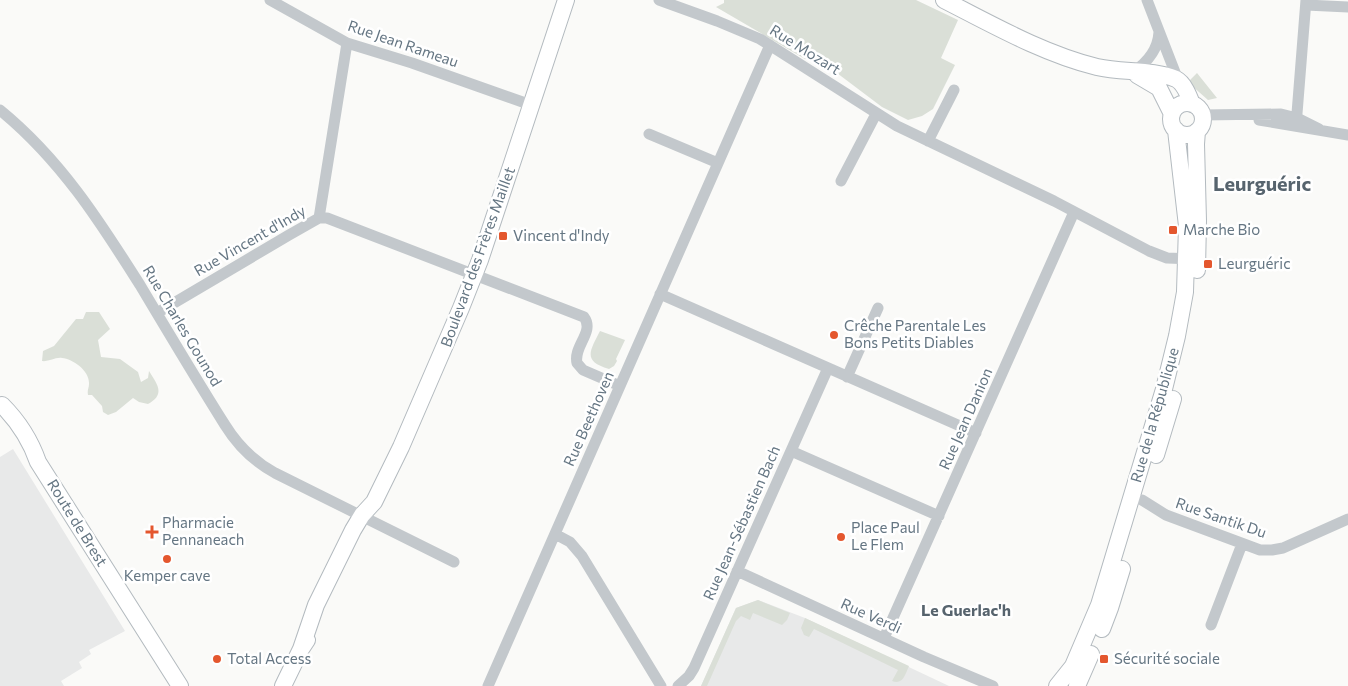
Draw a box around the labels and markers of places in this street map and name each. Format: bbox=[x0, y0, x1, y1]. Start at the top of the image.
place label: Marche Bio bbox=[1183, 220, 1260, 238]
marker: Marche Bio bbox=[1167, 224, 1179, 236]
place label: Vincent d'Indy bbox=[513, 226, 610, 244]
marker: Vincent d'Indy bbox=[497, 230, 509, 242]
place label: Leurguéric bbox=[1218, 254, 1291, 272]
marker: Leurguéric bbox=[1202, 258, 1214, 270]
place label: Crêche Parentale Les Bons Petits Diables bbox=[844, 316, 986, 351]
marker: Crêche Parentale Les Bons Petits Diables bbox=[828, 329, 840, 341]
place label: Pharmacie Pennaneach bbox=[162, 513, 244, 548]
place label: Place Paul Le Flem bbox=[851, 518, 920, 553]
marker: Pharmacie Pennaneach bbox=[146, 526, 158, 538]
marker: Place Paul Le Flem bbox=[835, 531, 847, 543]
marker: Kemper cave bbox=[161, 553, 173, 565]
place label: Kemper cave bbox=[124, 566, 210, 584]
place label: Total Access bbox=[227, 649, 312, 667]
place label: Sécurité sociale bbox=[1114, 649, 1220, 667]
marker: Total Access bbox=[211, 653, 223, 665]
marker: Sécurité sociale bbox=[1098, 653, 1110, 665]

